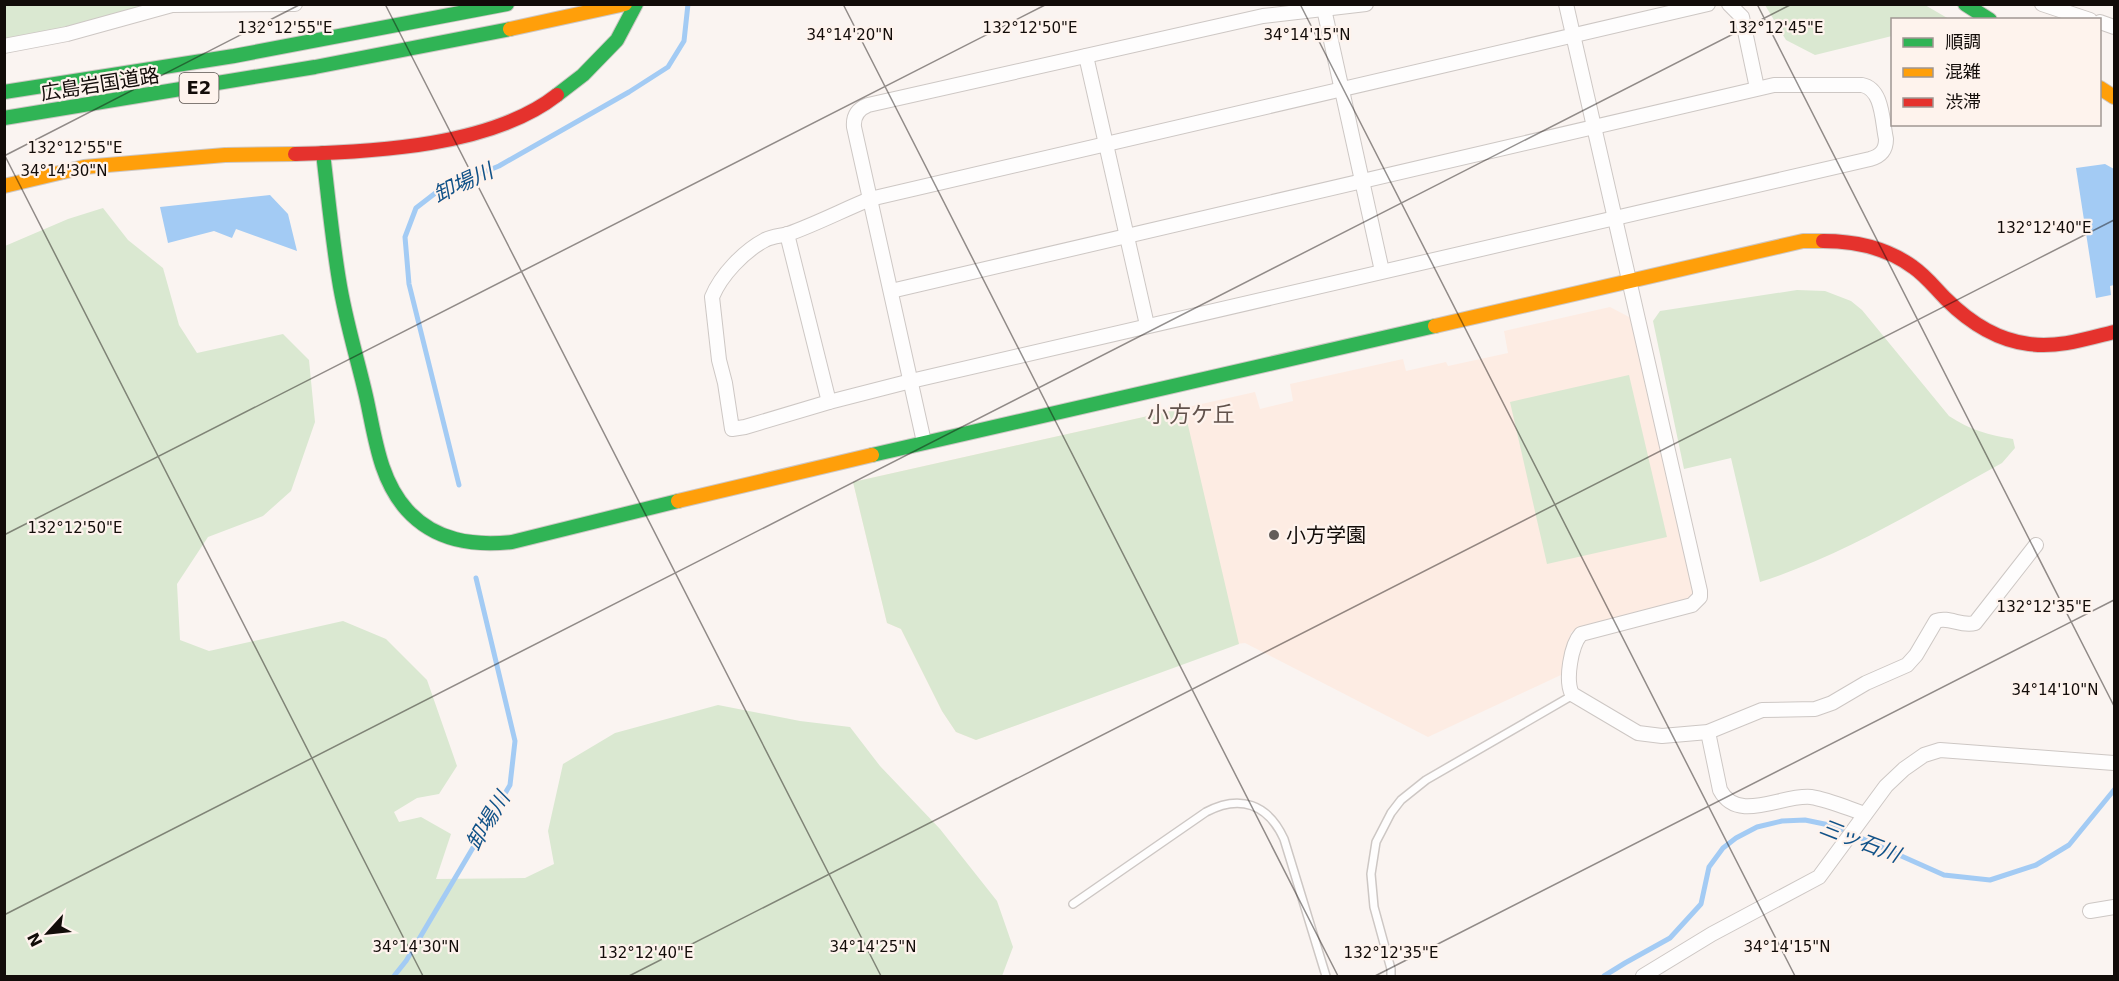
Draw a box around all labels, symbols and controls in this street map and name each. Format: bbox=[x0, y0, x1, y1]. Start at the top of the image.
legend bbox=[1891, 18, 2101, 126]
text: 132°12'55"E bbox=[238, 19, 332, 37]
text: 132°12'50"E bbox=[983, 19, 1077, 37]
text: 132°12'45"E bbox=[1729, 19, 1823, 37]
text: 34°14'20"N bbox=[806, 26, 894, 44]
text: 34°14'15"N bbox=[1263, 26, 1351, 44]
text: 順調 bbox=[1945, 31, 1981, 52]
text: 混雑 bbox=[1945, 61, 1981, 82]
street label: 広島岩国道路 bbox=[39, 63, 161, 105]
road number: E2 bbox=[180, 73, 218, 103]
text: 渋滞 bbox=[1945, 91, 1981, 112]
text: 132°12'55"E bbox=[28, 139, 122, 157]
water label: 卸場川 bbox=[429, 158, 498, 207]
text: 34°14'30"N bbox=[20, 162, 108, 180]
text: 132°12'40"E bbox=[1997, 219, 2091, 237]
district label: 小方ケ丘 bbox=[1147, 402, 1235, 427]
text: 132°12'50"E bbox=[28, 519, 122, 537]
place label: 小方学園 bbox=[1286, 523, 1366, 547]
marker: 小方学園 bbox=[1267, 528, 1281, 542]
text: 132°12'35"E bbox=[1997, 598, 2091, 616]
text: 34°14'10"N bbox=[2011, 681, 2099, 699]
water label: 卸場川 bbox=[461, 786, 516, 854]
water label: 三ッ石川 bbox=[1816, 815, 1905, 868]
north arrow bbox=[18, 903, 78, 963]
text: N bbox=[24, 929, 47, 950]
text: 34°14'30"N bbox=[372, 938, 460, 956]
text: 34°14'25"N bbox=[829, 938, 917, 956]
text: 34°14'15"N bbox=[1743, 938, 1831, 956]
text: 132°12'40"E bbox=[599, 944, 693, 962]
text: 132°12'35"E bbox=[1344, 944, 1438, 962]

